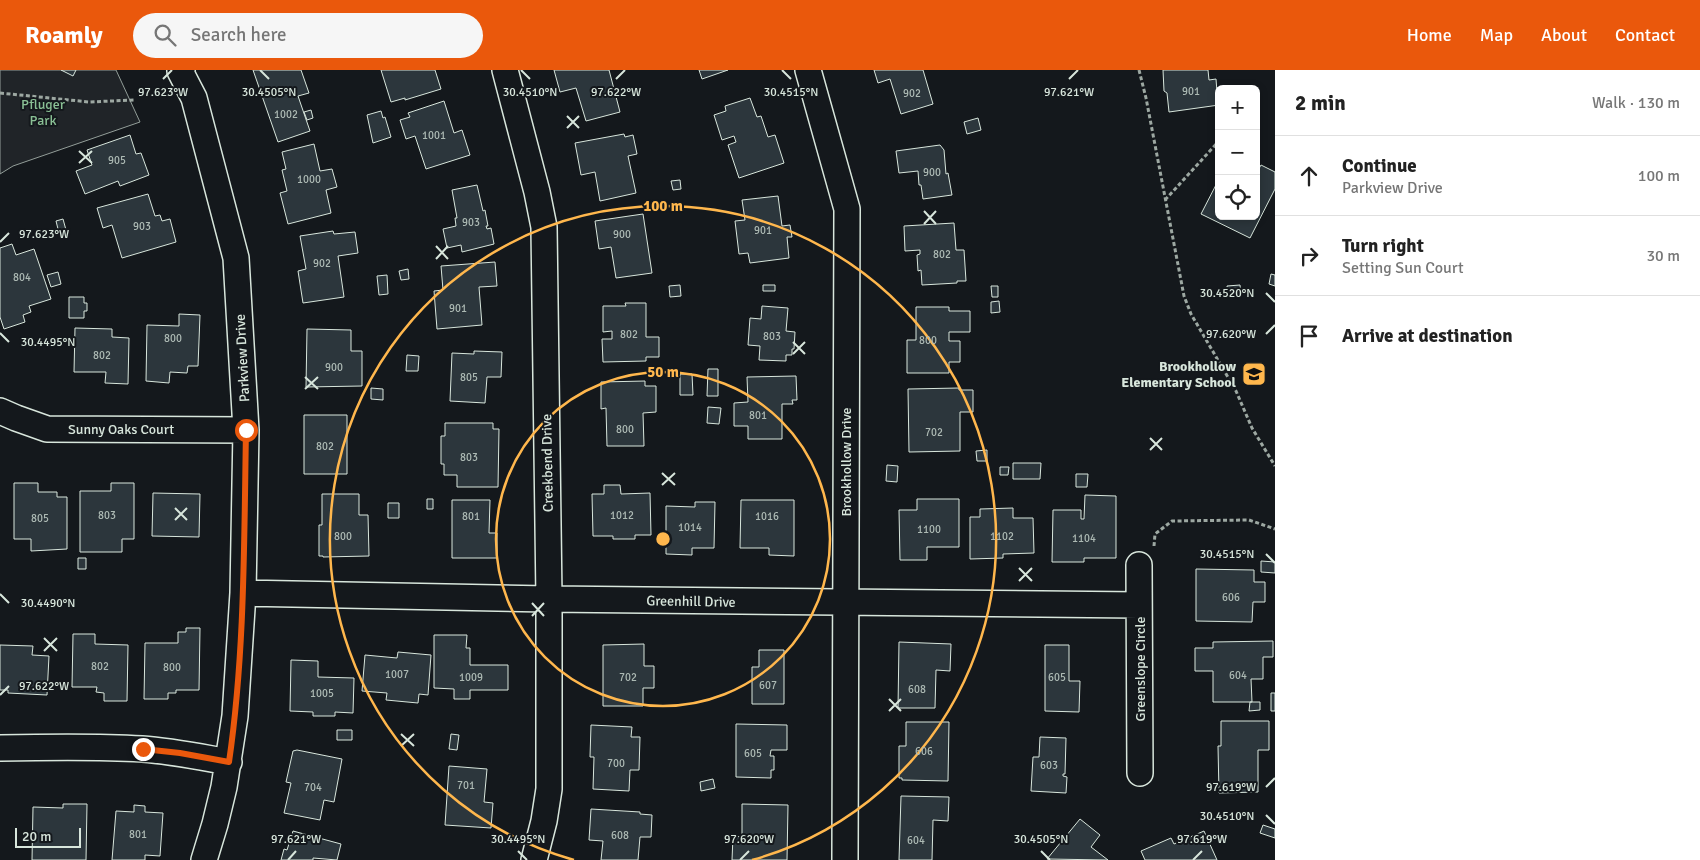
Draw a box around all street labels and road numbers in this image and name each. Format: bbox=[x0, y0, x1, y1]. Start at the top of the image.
street label: Parkview Drive bbox=[232, 313, 253, 402]
street label: Brookhollow Drive bbox=[838, 407, 855, 517]
street label: Creekbend Drive bbox=[538, 414, 557, 512]
street label: Sunny Oaks Court bbox=[68, 421, 174, 438]
street label: Greenhill Drive bbox=[646, 592, 736, 611]
street label: Greenslope Circle bbox=[1132, 616, 1149, 722]

